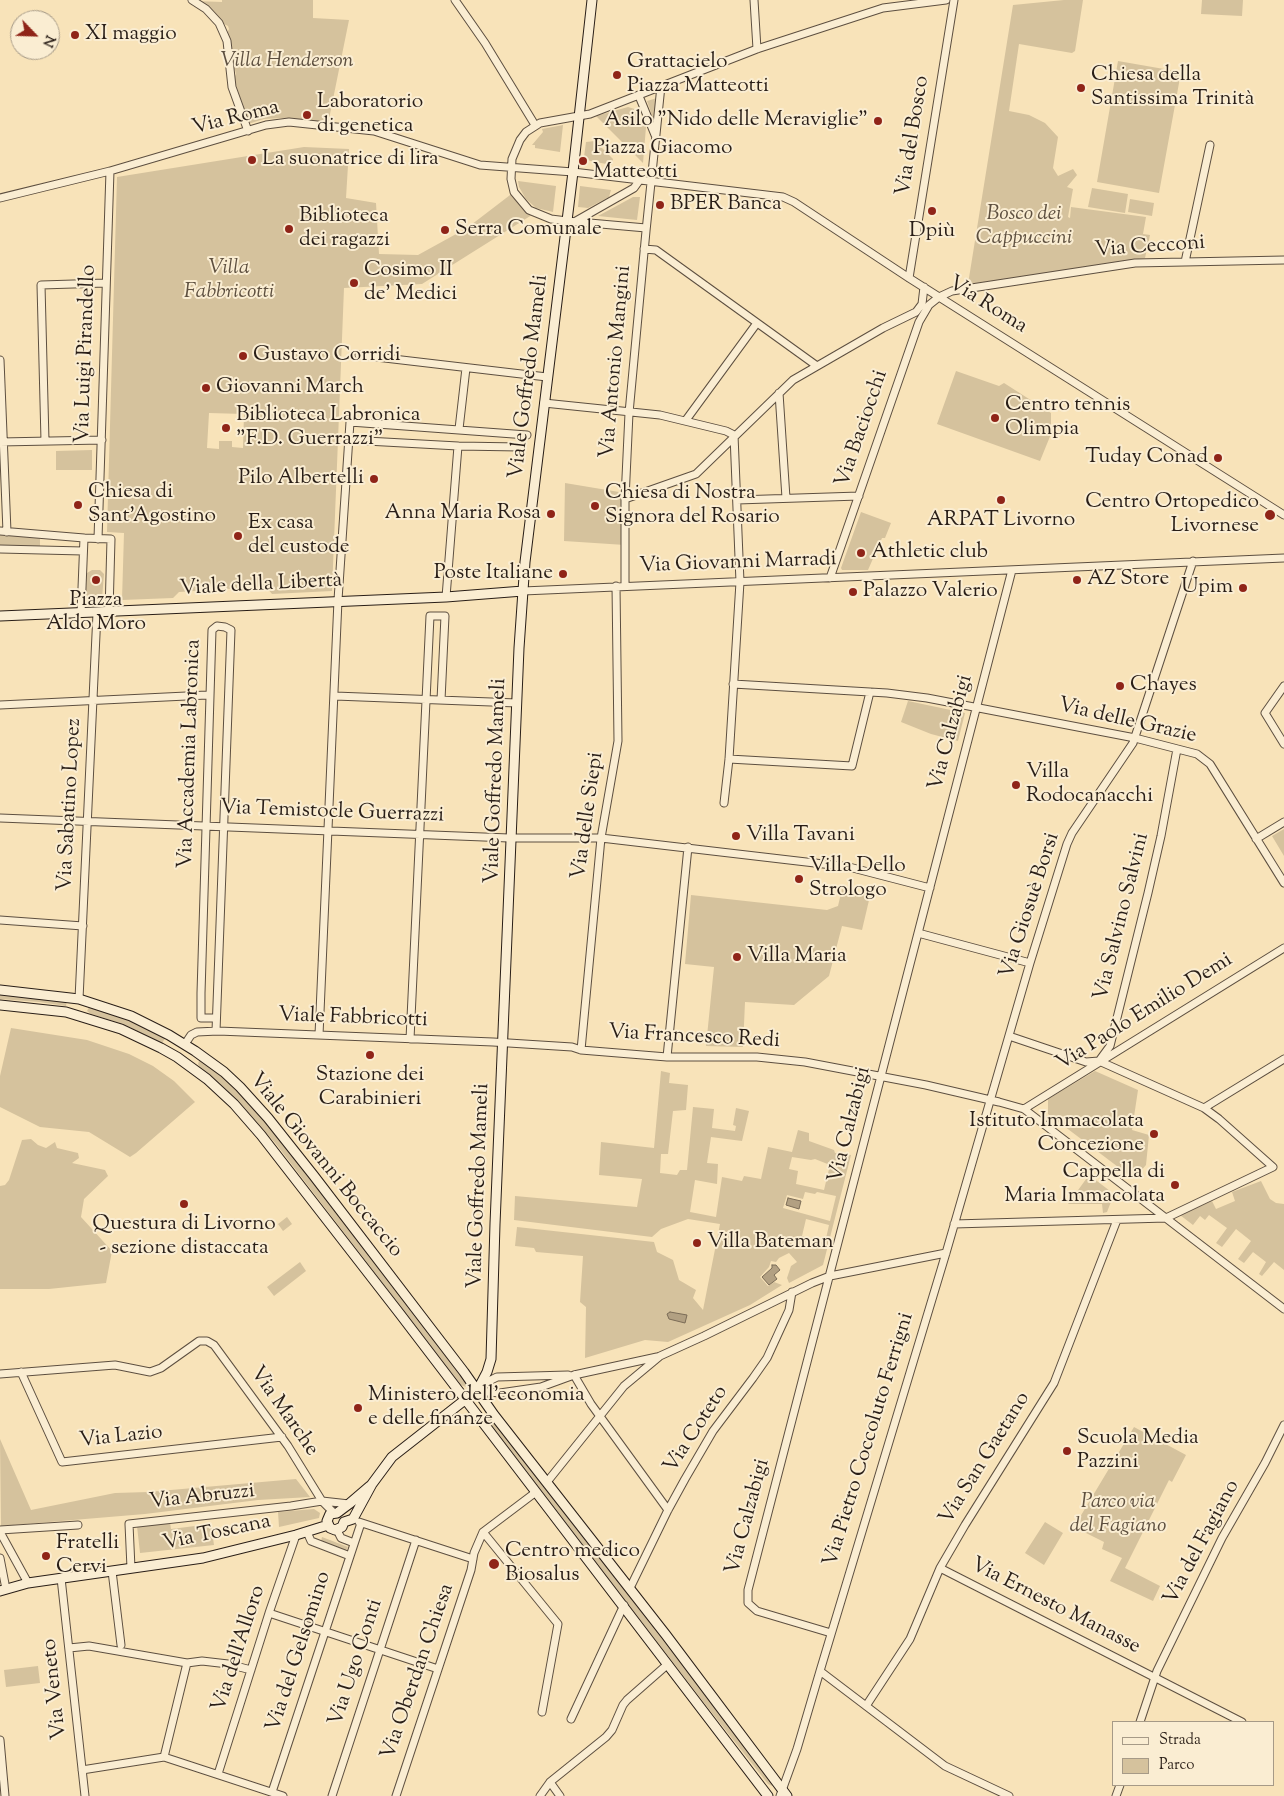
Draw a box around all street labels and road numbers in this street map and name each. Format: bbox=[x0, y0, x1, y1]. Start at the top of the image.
street label: Via del Bosco bbox=[892, 74, 936, 198]
street label: Via Roma bbox=[190, 96, 282, 142]
street label: Via Cecconi bbox=[1094, 232, 1206, 264]
street label: Via Luigi Pirandello bbox=[71, 264, 103, 444]
street label: Via Antonio Mangini bbox=[596, 264, 638, 460]
street label: Via Roma bbox=[943, 272, 1031, 340]
street label: Viale Goffredo Mameli bbox=[505, 273, 555, 481]
street label: Via Baciocchi bbox=[831, 367, 895, 491]
street label: Via Giovanni Marradi bbox=[639, 548, 837, 580]
street label: Viale della Libertà bbox=[179, 569, 343, 603]
street label: Via Accademia Labronica bbox=[174, 639, 208, 869]
street label: Via Calzabigi bbox=[924, 672, 980, 794]
street label: Viale Goffredo Mameli bbox=[481, 678, 513, 884]
street label: Via delle Grazie bbox=[1055, 694, 1199, 750]
street label: Via Sabatino Lopez bbox=[54, 718, 88, 892]
street label: Via delle Siepi bbox=[568, 751, 610, 881]
street label: Via Temistocle Guerrazzi bbox=[219, 796, 445, 830]
street label: Via Giosuè Borsi bbox=[996, 830, 1066, 982]
street label: Via Salvino Salvini bbox=[1090, 831, 1156, 1003]
street label: Via Paolo Emilio Demi bbox=[1052, 948, 1238, 1078]
street label: Viale Fabbricotti bbox=[278, 1004, 428, 1034]
street label: Via Francesco Redi bbox=[607, 1021, 781, 1055]
street label: Via Calzabigi bbox=[824, 1064, 878, 1186]
street label: Viale Giovanni Boccaccio bbox=[243, 1068, 407, 1264]
street label: Viale Goffredo Mameli bbox=[464, 1083, 496, 1289]
street label: Via Pietro Coccoluto Ferrigni bbox=[819, 1310, 921, 1570]
street label: Via Marche bbox=[243, 1362, 323, 1462]
street label: Via Coteto bbox=[659, 1382, 735, 1478]
street label: Via San Gaetano bbox=[935, 1388, 1037, 1530]
street label: Via Lazio bbox=[78, 1421, 164, 1455]
street label: Via Calzabigi bbox=[721, 1456, 777, 1578]
street label: Via del Fagiano bbox=[1160, 1476, 1246, 1610]
street label: Via Abruzzi bbox=[148, 1480, 256, 1516]
street label: Via Toscana bbox=[161, 1510, 273, 1558]
street label: Via Ernesto Manasse bbox=[966, 1553, 1144, 1661]
street label: Via del Gelsomino bbox=[262, 1569, 338, 1735]
street label: Via Oberdan Chiesa bbox=[377, 1581, 461, 1763]
street label: Via dell'Alloro bbox=[208, 1583, 272, 1715]
street label: Via Ugo Conti bbox=[325, 1596, 389, 1730]
street label: Via Veneto bbox=[38, 1637, 74, 1741]

